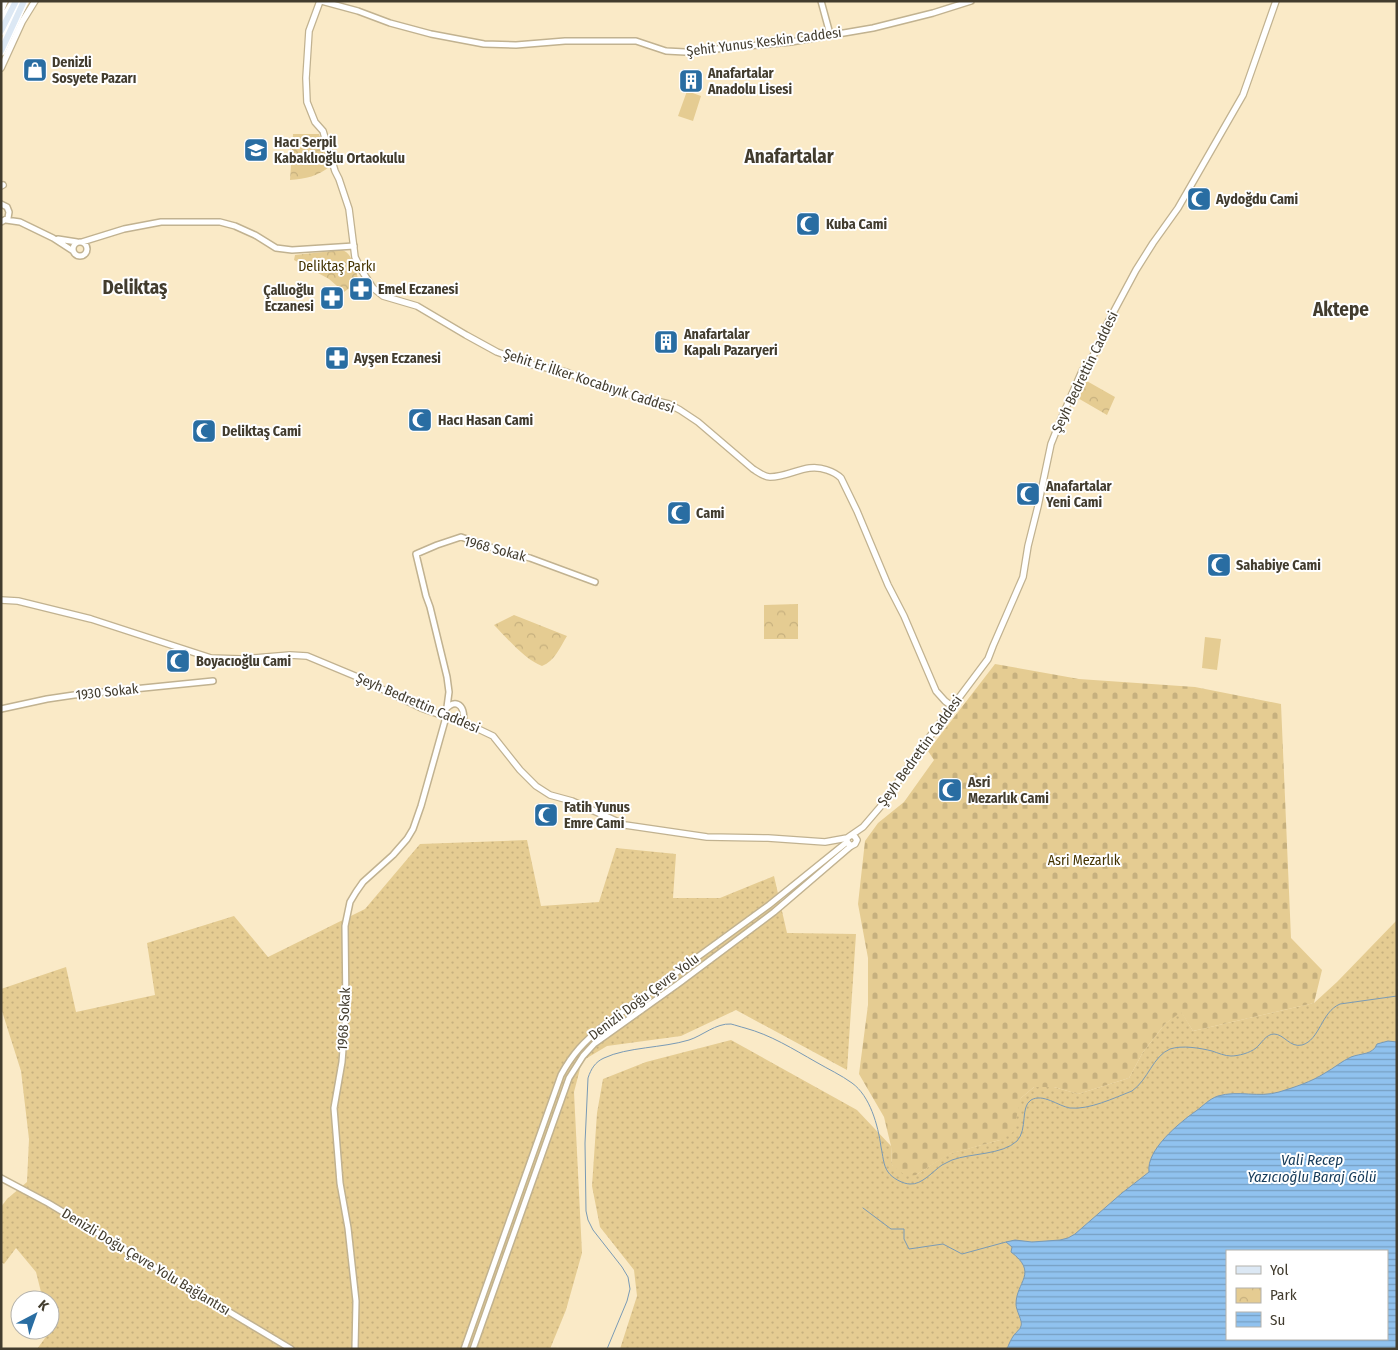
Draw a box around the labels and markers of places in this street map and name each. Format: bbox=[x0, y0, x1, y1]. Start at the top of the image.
place label: Denizli Sosyete Pazarı bbox=[52, 54, 136, 87]
shop icon: Denizli Sosyete Pazarı bbox=[22, 57, 48, 83]
place label: Anafartalar Anadolu Lisesi bbox=[707, 65, 792, 98]
building icon: Anafartalar Anadolu Lisesi bbox=[678, 68, 704, 94]
place label: Hacı Serpil Kabaklıoğlu Ortaokulu bbox=[274, 134, 405, 167]
school or university icon: Hacı Serpil Kabaklıoğlu Ortaokulu bbox=[243, 137, 269, 163]
mosque icon: Aydoğdu Cami bbox=[1186, 186, 1212, 212]
place label: Aydoğdu Cami bbox=[1215, 191, 1299, 208]
mosque icon: Kuba Cami bbox=[795, 211, 821, 237]
place label: Kuba Cami bbox=[826, 216, 887, 233]
pharmacy icon: Emel Eczanesi bbox=[348, 276, 374, 302]
place label: Emel Eczanesi bbox=[378, 281, 459, 298]
place label: Çallıoğlu Eczanesi bbox=[263, 282, 314, 315]
pharmacy icon: Çallıoğlu Eczanesi bbox=[319, 285, 345, 311]
place label: Anafartalar Kapalı Pazaryeri bbox=[683, 326, 778, 359]
building icon: Anafartalar Kapalı Pazaryeri bbox=[653, 329, 679, 355]
pharmacy icon: Ayşen Eczanesi bbox=[324, 345, 350, 371]
place label: Ayşen Eczanesi bbox=[353, 350, 441, 368]
mosque icon: Hacı Hasan Cami bbox=[407, 407, 433, 433]
place label: Hacı Hasan Cami bbox=[438, 412, 533, 429]
mosque icon: Deliktaş Cami bbox=[191, 418, 217, 444]
place label: Deliktaş Cami bbox=[222, 423, 302, 441]
place label: Anafartalar Yeni Cami bbox=[1045, 478, 1113, 511]
mosque icon: Anafartalar Yeni Cami bbox=[1015, 481, 1041, 507]
mosque icon: Cami bbox=[666, 500, 692, 526]
place label: Cami bbox=[696, 505, 725, 522]
mosque icon: Sahabiye Cami bbox=[1206, 552, 1232, 578]
place label: Sahabiye Cami bbox=[1236, 557, 1321, 574]
mosque icon: Boyacıoğlu Cami bbox=[165, 648, 191, 674]
place label: Boyacıoğlu Cami bbox=[196, 653, 292, 670]
place label: Asri Mezarlık Cami bbox=[967, 774, 1049, 807]
mosque icon: Asri Mezarlık Cami bbox=[937, 777, 963, 803]
place label: Fatih Yunus Emre Cami bbox=[564, 799, 630, 832]
mosque icon: Fatih Yunus Emre Cami bbox=[533, 802, 559, 828]

